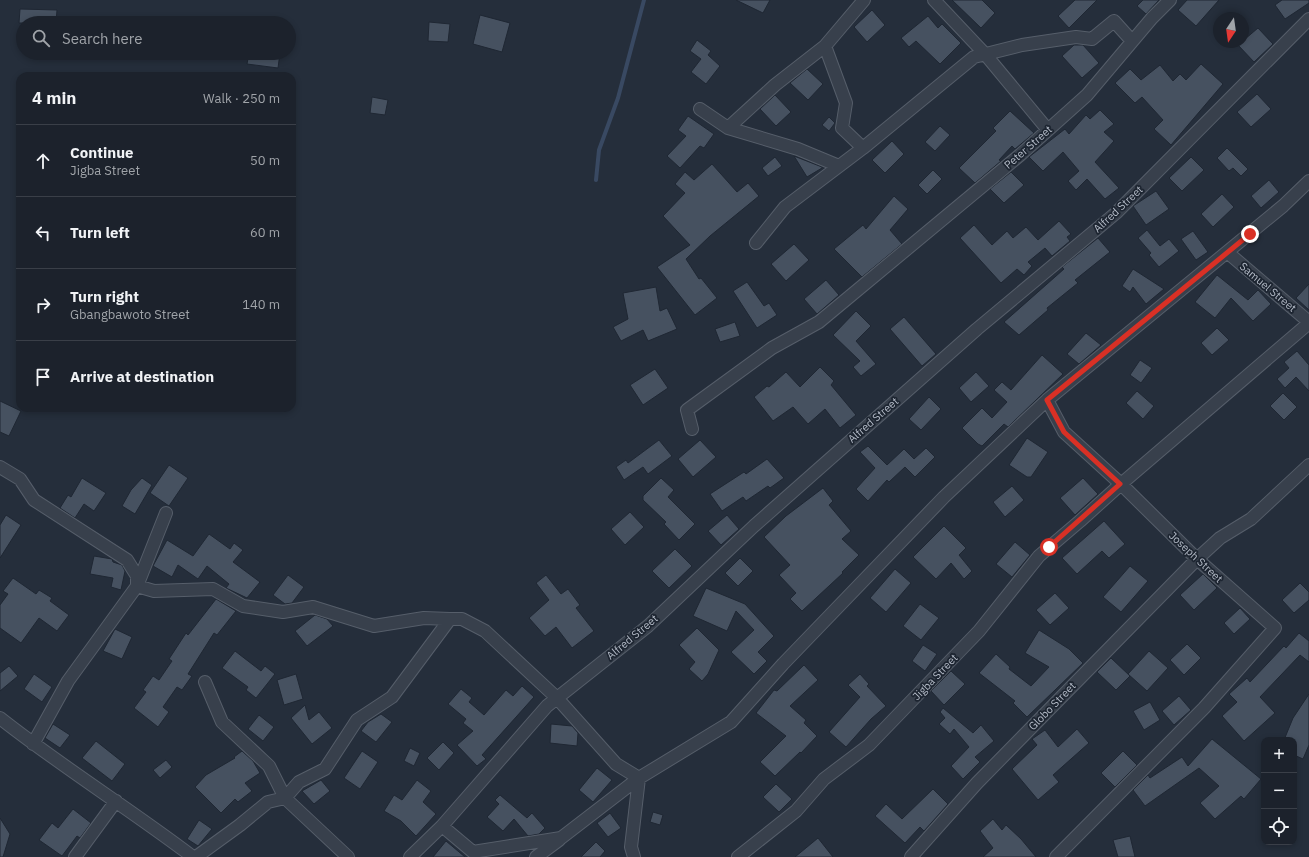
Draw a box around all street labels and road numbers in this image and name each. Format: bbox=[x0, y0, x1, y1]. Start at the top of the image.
street label: Peter Street bbox=[1001, 122, 1055, 172]
street label: Alfred Street bbox=[1090, 182, 1146, 236]
street label: Samuel Street bbox=[1237, 259, 1299, 315]
street label: Alfred Street bbox=[845, 394, 901, 446]
street label: Joseph Street bbox=[1166, 528, 1226, 586]
street label: Alfred Street bbox=[603, 611, 661, 663]
street label: Jigba Street bbox=[909, 651, 961, 703]
street label: Globo Street bbox=[1025, 679, 1079, 733]

